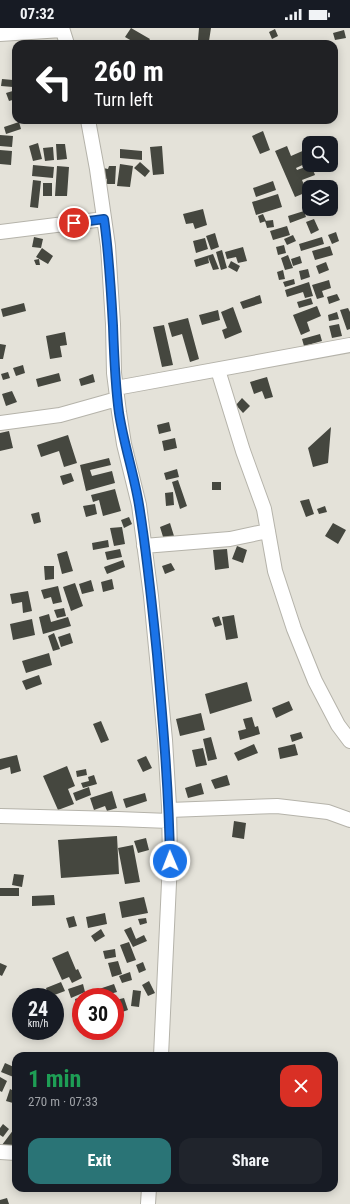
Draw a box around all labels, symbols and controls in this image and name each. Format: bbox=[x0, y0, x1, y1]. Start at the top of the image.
text: 07:32 bbox=[20, 5, 54, 23]
text: 260 m bbox=[94, 55, 164, 88]
icon: left bbox=[28, 56, 80, 108]
text: Turn left bbox=[94, 89, 153, 110]
map controls bbox=[302, 136, 338, 216]
button: search bbox=[302, 136, 338, 172]
button: layers bbox=[302, 180, 338, 216]
pin bbox=[57, 206, 91, 240]
icon: arrive bbox=[63, 212, 85, 234]
position arrow bbox=[149, 840, 191, 882]
speed limit sign: 30 bbox=[72, 988, 124, 1040]
text: 24 bbox=[28, 997, 48, 1021]
text: km/h bbox=[28, 1018, 48, 1029]
text: 1 min bbox=[28, 1065, 81, 1093]
button: close bbox=[280, 1065, 322, 1107]
text: 270 m · 07:33 bbox=[28, 1094, 98, 1109]
button: Exit bbox=[28, 1138, 171, 1184]
button: Share bbox=[179, 1138, 322, 1184]

